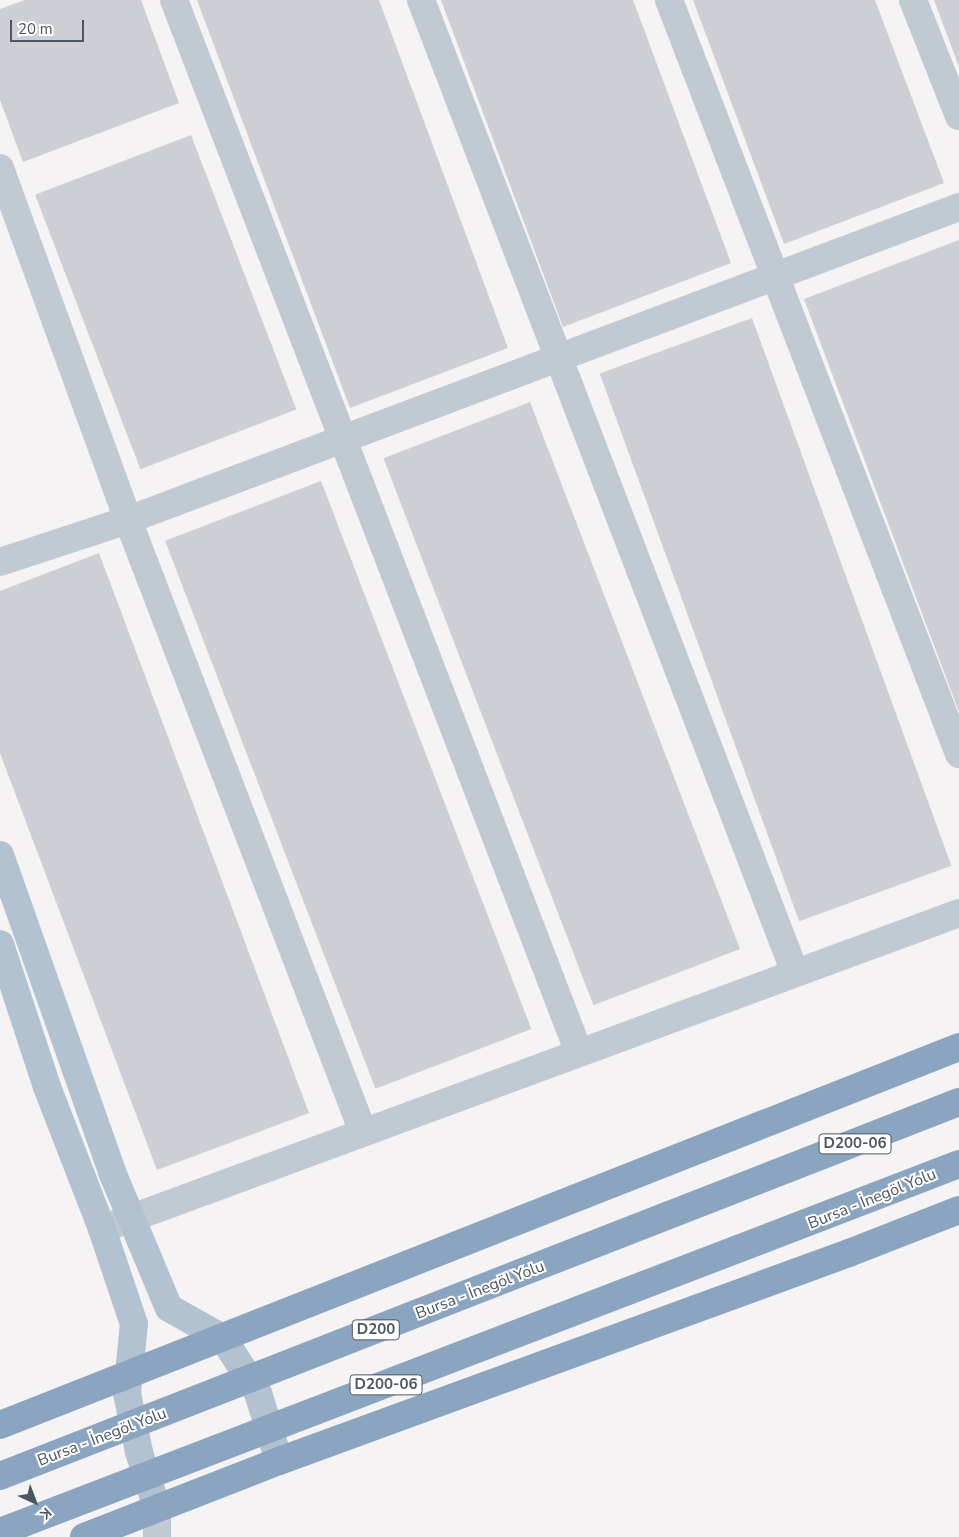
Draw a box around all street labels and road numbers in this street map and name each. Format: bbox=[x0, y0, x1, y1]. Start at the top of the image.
road number: D200-06 bbox=[818, 1132, 892, 1156]
street label: Bursa - İnegöl Yolu bbox=[805, 1165, 939, 1233]
street label: Bursa - İnegöl Yolu bbox=[413, 1257, 547, 1323]
road number: D200 bbox=[351, 1318, 401, 1342]
road number: D200-06 bbox=[348, 1372, 424, 1398]
street label: Bursa - İnegöl Yolu bbox=[35, 1404, 169, 1470]

